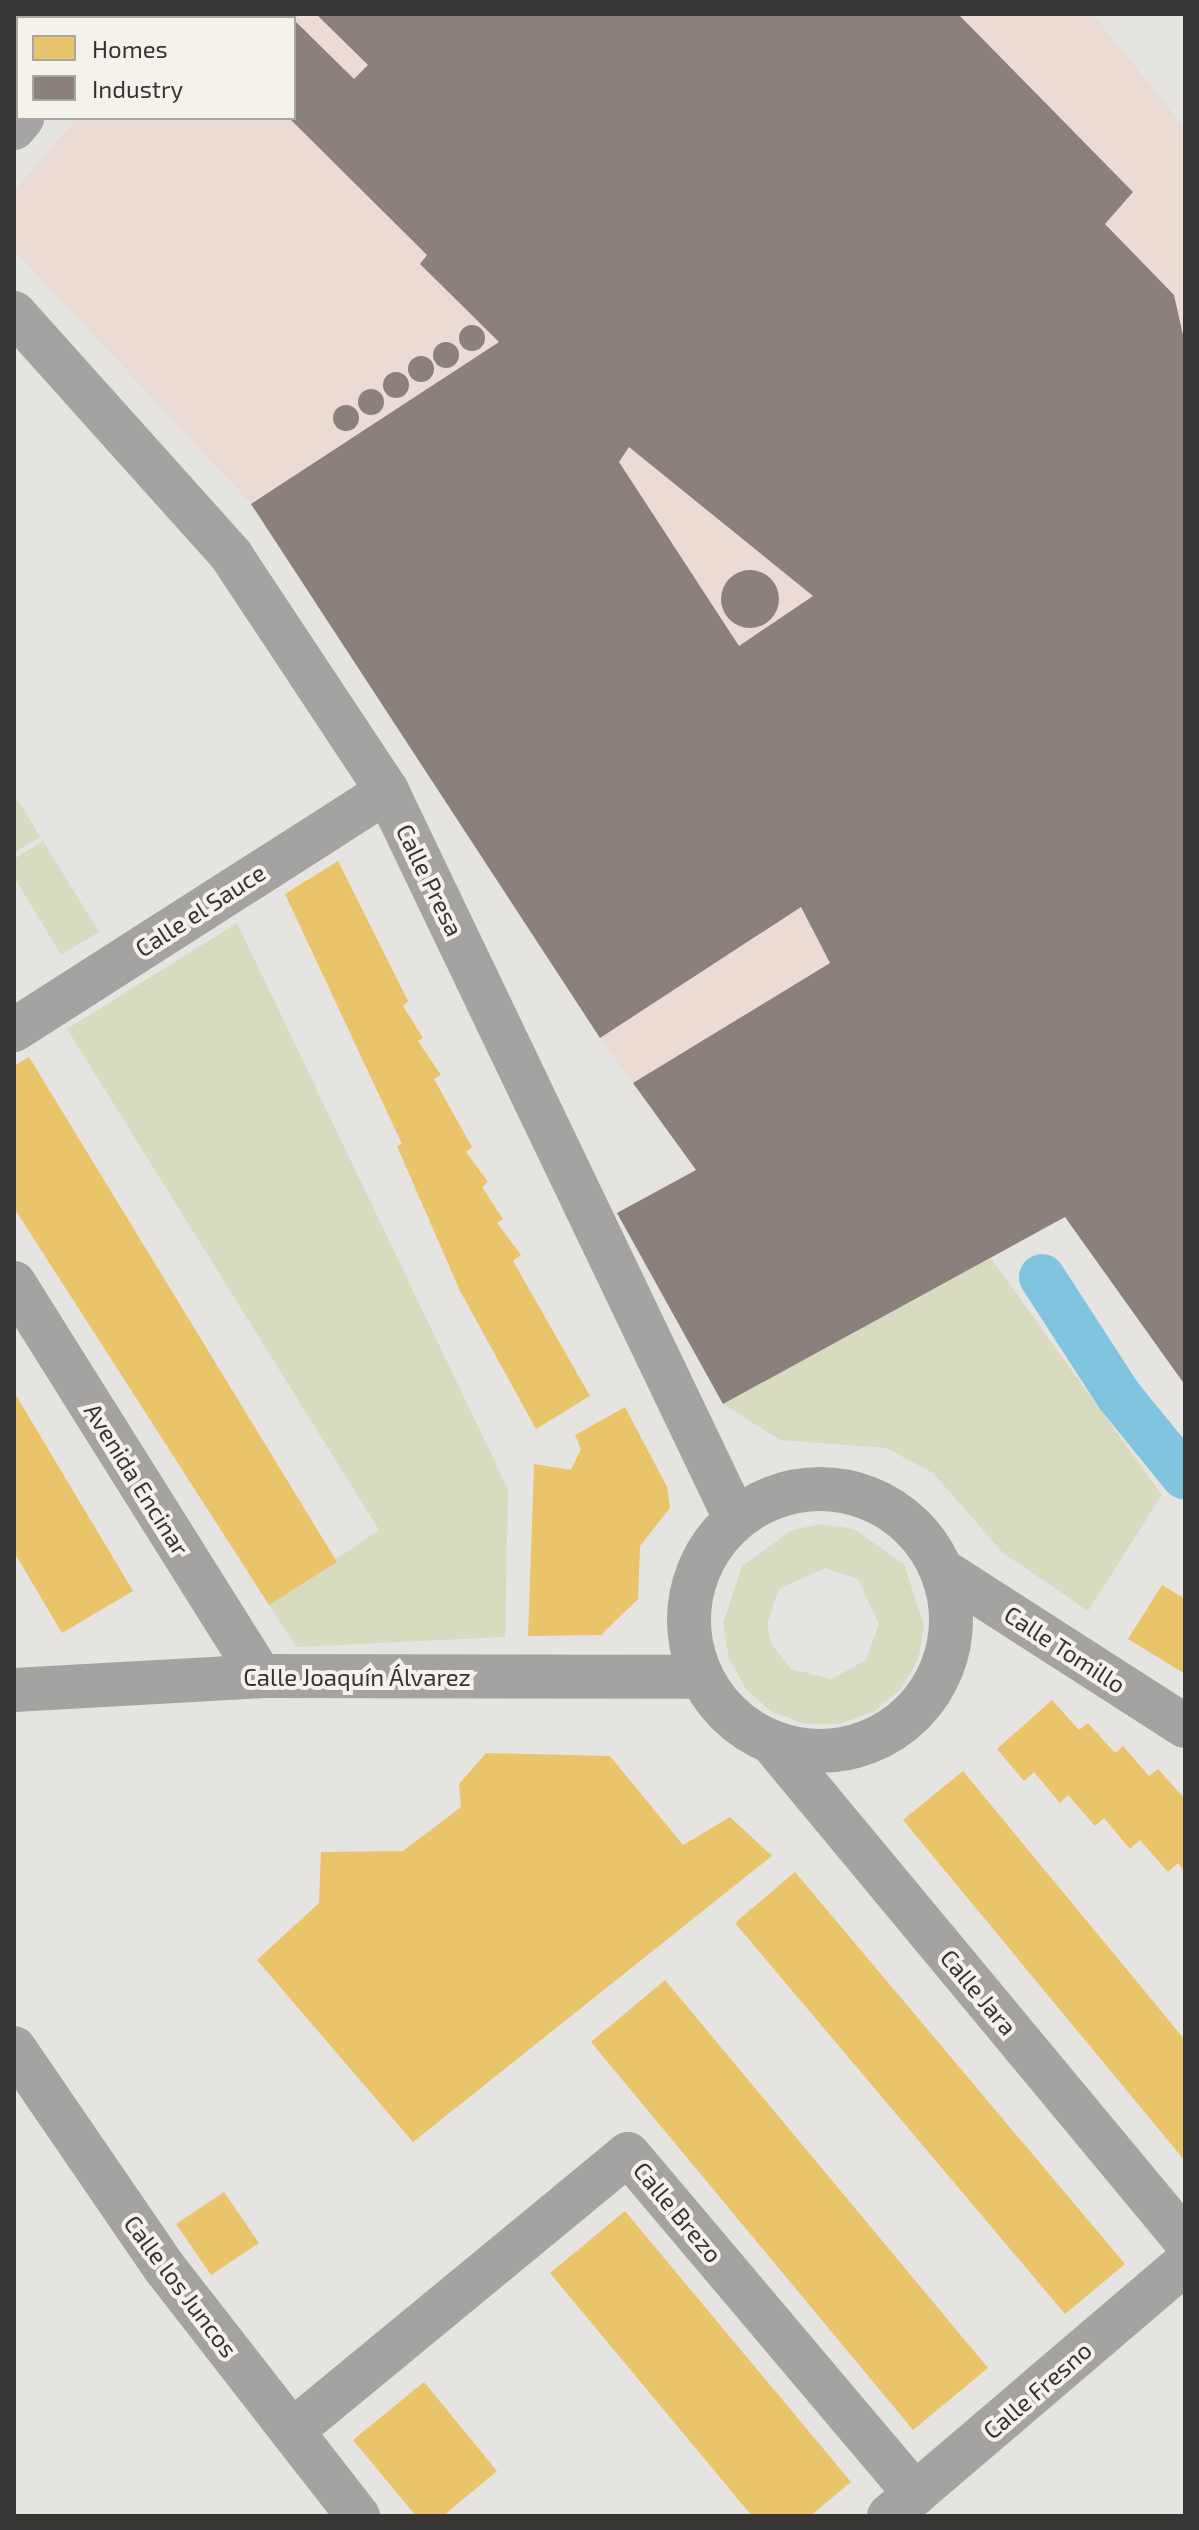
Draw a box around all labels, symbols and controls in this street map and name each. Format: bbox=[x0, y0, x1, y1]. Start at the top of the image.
legend bbox=[16, 16, 296, 120]
text: Homes bbox=[92, 34, 168, 63]
text: Industry bbox=[92, 74, 183, 103]
street label: Calle Presa bbox=[391, 819, 469, 941]
street label: Calle el Sauce bbox=[129, 857, 271, 963]
street label: Avenida Encinar bbox=[79, 1398, 195, 1560]
street label: Calle Tomillo bbox=[999, 1599, 1131, 1699]
street label: Calle Joaquín Álvarez bbox=[243, 1663, 471, 1691]
street label: Calle Jara bbox=[935, 1943, 1023, 2041]
street label: Calle Brezo bbox=[628, 2156, 728, 2268]
street label: Calle los Juncos bbox=[118, 2209, 244, 2363]
street label: Calle Fresno bbox=[977, 2335, 1097, 2445]

